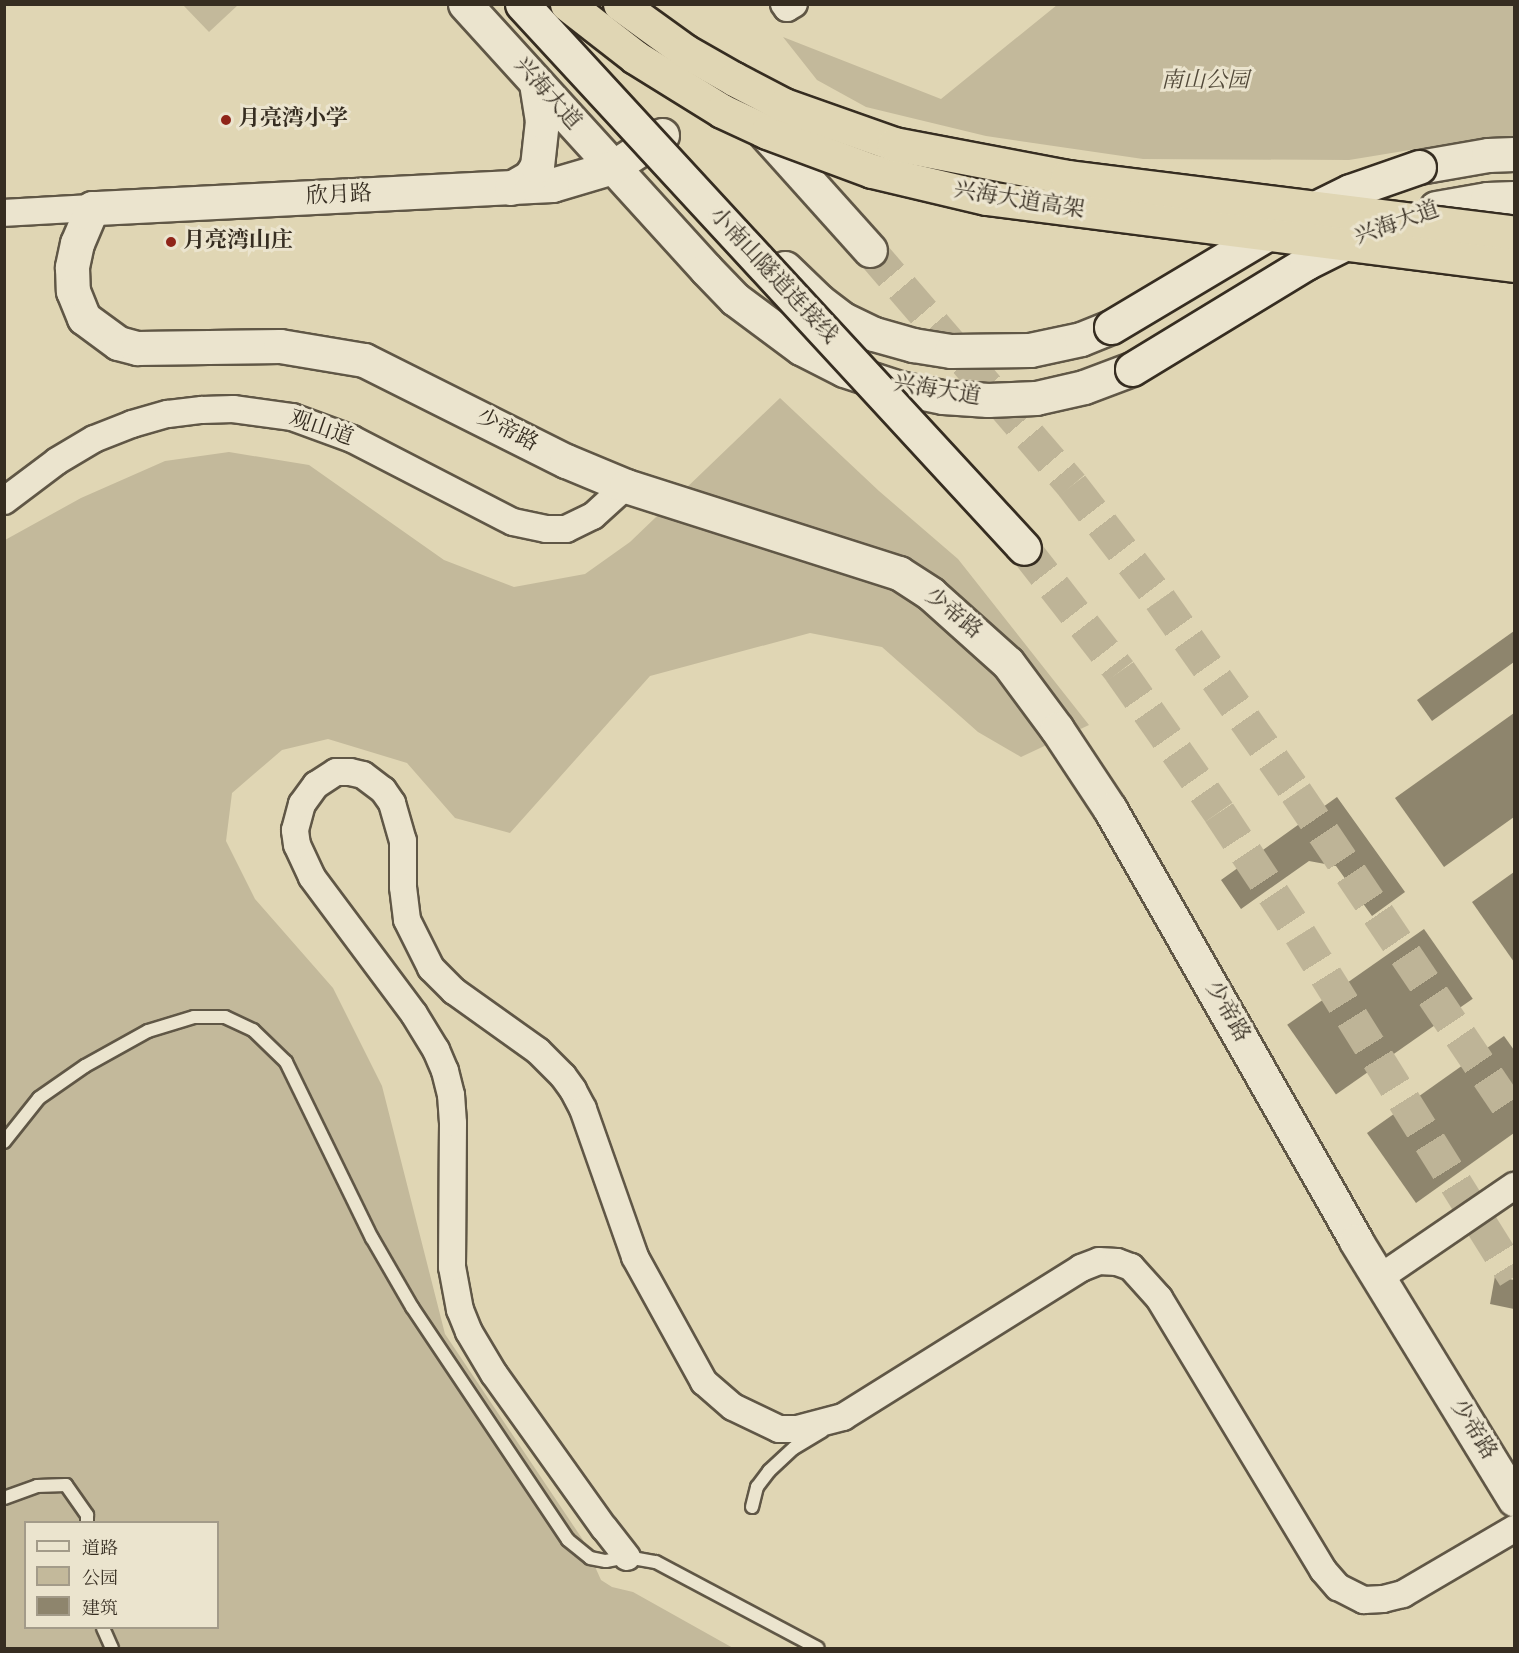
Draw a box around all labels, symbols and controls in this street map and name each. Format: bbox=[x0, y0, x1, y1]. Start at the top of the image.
street label: 兴海大道 bbox=[508, 52, 586, 136]
park label: 南山公园 bbox=[1161, 69, 1249, 95]
place label: 月亮湾小学 bbox=[238, 107, 348, 133]
marker: 月亮湾小学 bbox=[219, 113, 233, 127]
street label: 兴海大道高架 bbox=[952, 178, 1086, 224]
street label: 欣月路 bbox=[305, 181, 373, 211]
street label: 兴海大道 bbox=[1351, 197, 1443, 251]
street label: 小南山隧道连接线 bbox=[703, 203, 843, 349]
place label: 月亮湾山庄 bbox=[183, 229, 293, 255]
marker: 月亮湾山庄 bbox=[164, 235, 178, 249]
street label: 兴海大道 bbox=[891, 371, 983, 411]
street label: 少帝路 bbox=[472, 404, 542, 458]
street label: 观山道 bbox=[286, 406, 356, 452]
street label: 少帝路 bbox=[919, 583, 987, 645]
street label: 少帝路 bbox=[1199, 977, 1255, 1047]
street label: 少帝路 bbox=[1444, 1395, 1502, 1465]
legend bbox=[24, 1521, 219, 1629]
text: 道路 bbox=[82, 1540, 118, 1558]
text: 公园 bbox=[82, 1570, 118, 1588]
text: 建筑 bbox=[82, 1600, 118, 1618]

